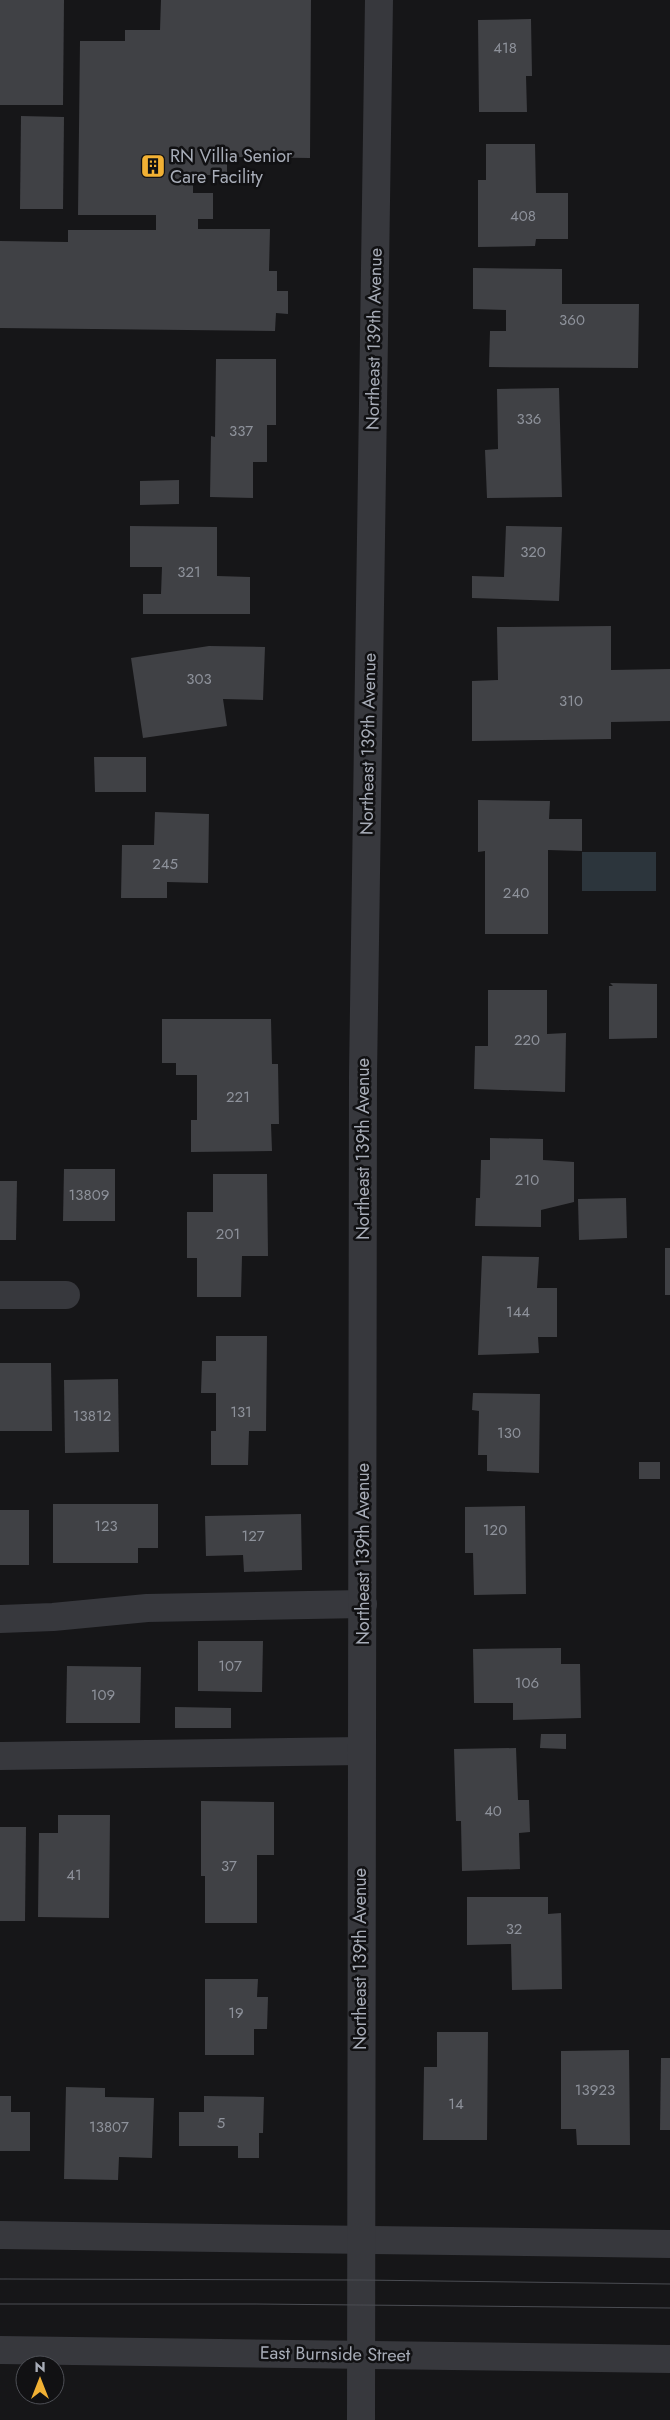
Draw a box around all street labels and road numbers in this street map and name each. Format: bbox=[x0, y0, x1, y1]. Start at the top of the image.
street label: Northeast 139th Avenue bbox=[359, 248, 389, 430]
street label: Northeast 139th Avenue bbox=[353, 653, 383, 835]
street label: Northeast 139th Avenue bbox=[350, 1058, 376, 1240]
street label: Northeast 139th Avenue bbox=[350, 1463, 376, 1645]
street label: Northeast 139th Avenue bbox=[347, 1868, 373, 2050]
street label: East Burnside Street bbox=[260, 2340, 411, 2368]

